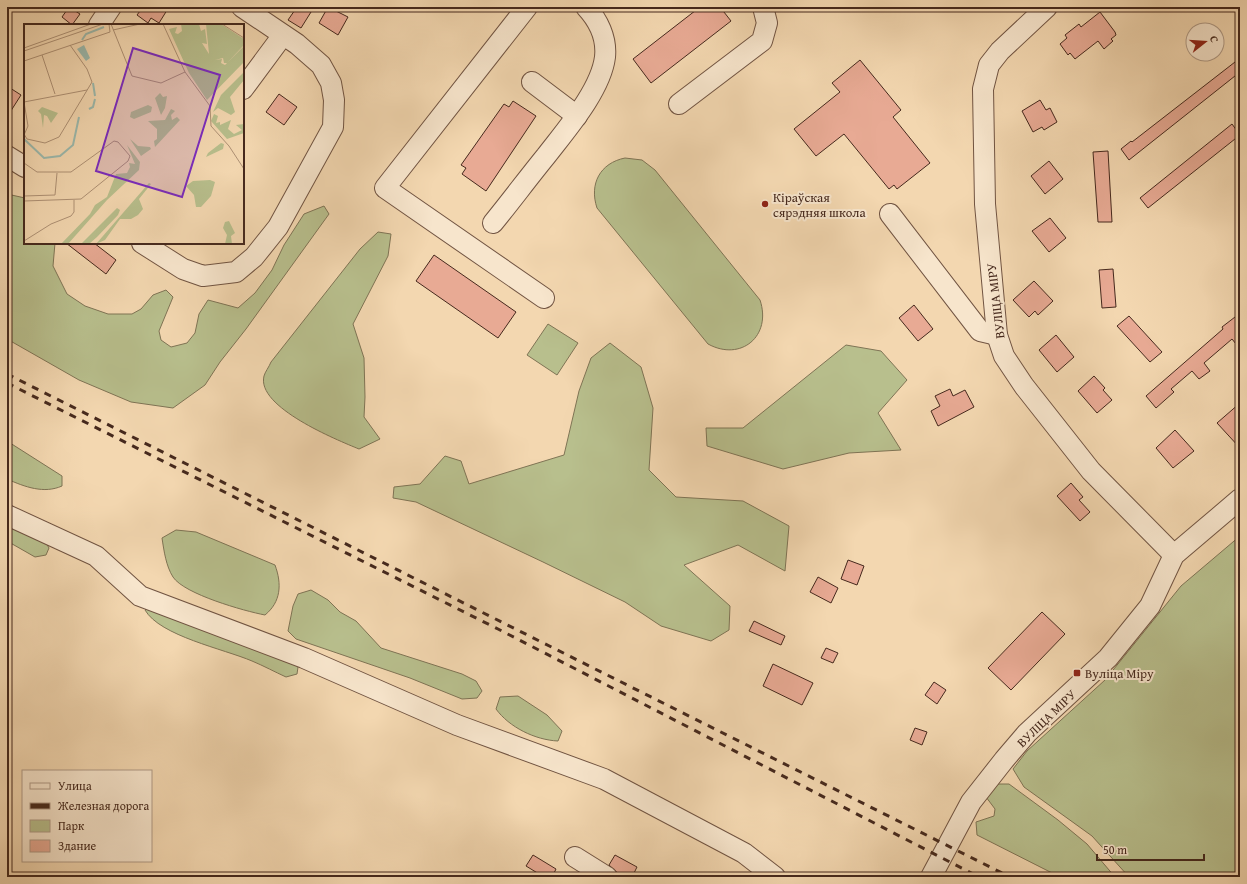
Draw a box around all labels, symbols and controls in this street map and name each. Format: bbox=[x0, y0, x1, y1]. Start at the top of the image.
north arrow bbox=[1185, 22, 1225, 62]
inset map bbox=[24, 24, 244, 244]
text: С bbox=[1206, 34, 1223, 44]
place label: Кіраўская сярэдняя школа bbox=[773, 188, 867, 222]
marker: Кіраўская сярэдняя школа bbox=[760, 199, 770, 209]
street label: ВУЛІЦА МІРУ bbox=[981, 262, 1010, 340]
place label: Вуліца Міру bbox=[1085, 664, 1154, 683]
marker: Вуліца Міру bbox=[1072, 668, 1082, 678]
street label: ВУЛІЦА МІРУ bbox=[1012, 685, 1080, 752]
legend bbox=[22, 770, 152, 862]
text: Улица bbox=[58, 777, 92, 794]
text: Железная дорога bbox=[57, 797, 149, 814]
text: Парк bbox=[58, 817, 85, 834]
scale bar bbox=[1097, 836, 1204, 862]
text: Здание bbox=[58, 837, 97, 854]
text: 50 m bbox=[1103, 841, 1127, 858]

